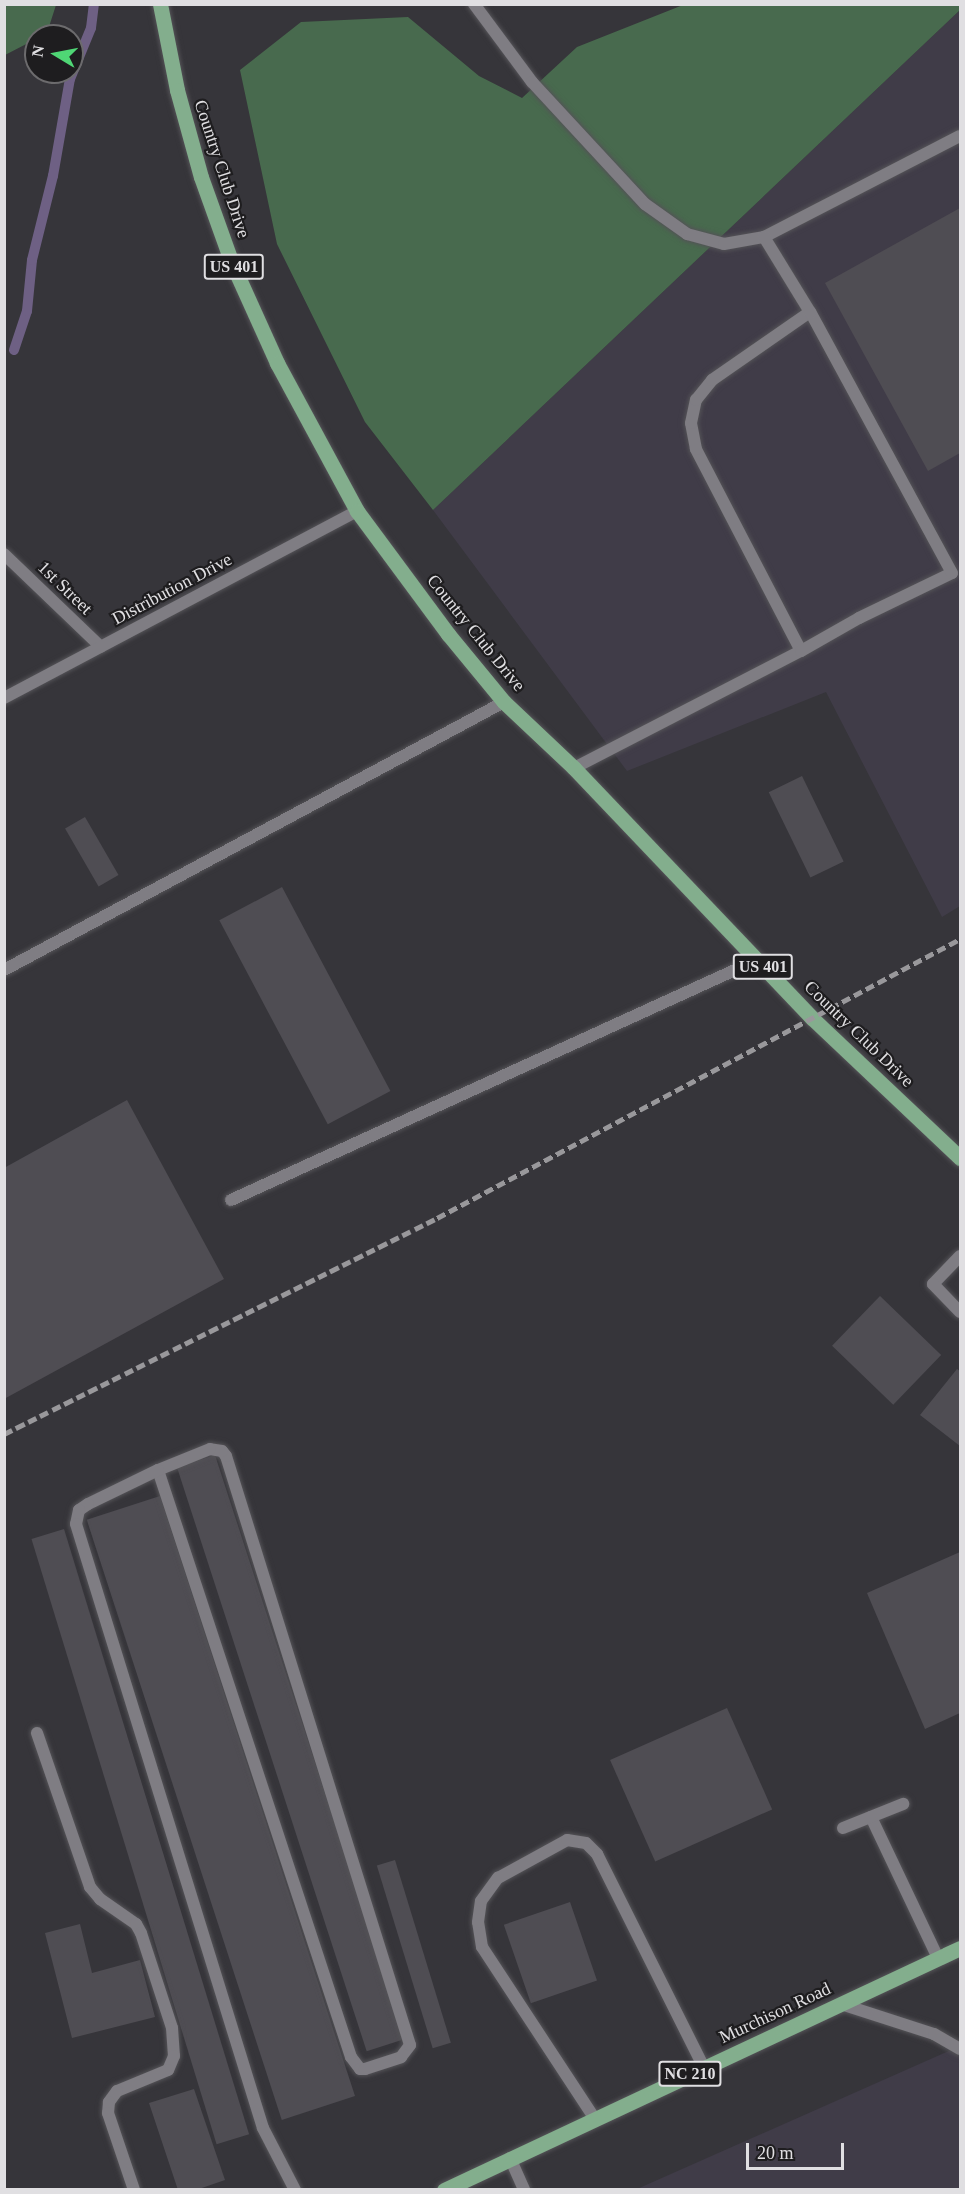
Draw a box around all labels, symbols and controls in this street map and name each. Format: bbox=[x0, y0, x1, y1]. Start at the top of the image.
north arrow bbox=[24, 24, 84, 84]
text: N bbox=[28, 44, 47, 58]
street label: Country Club Drive bbox=[189, 97, 255, 241]
road number: US 401 bbox=[202, 254, 266, 280]
street label: Distribution Drive bbox=[108, 548, 236, 630]
street label: 1st Street bbox=[33, 557, 97, 619]
street label: Country Club Drive bbox=[422, 570, 530, 696]
road number: US 401 bbox=[732, 954, 795, 980]
street label: Country Club Drive bbox=[800, 976, 918, 1092]
street label: Murchison Road bbox=[716, 1978, 834, 2048]
road number: NC 210 bbox=[657, 2061, 723, 2087]
scale bar bbox=[749, 2131, 846, 2169]
text: 20 m bbox=[757, 2143, 794, 2163]

